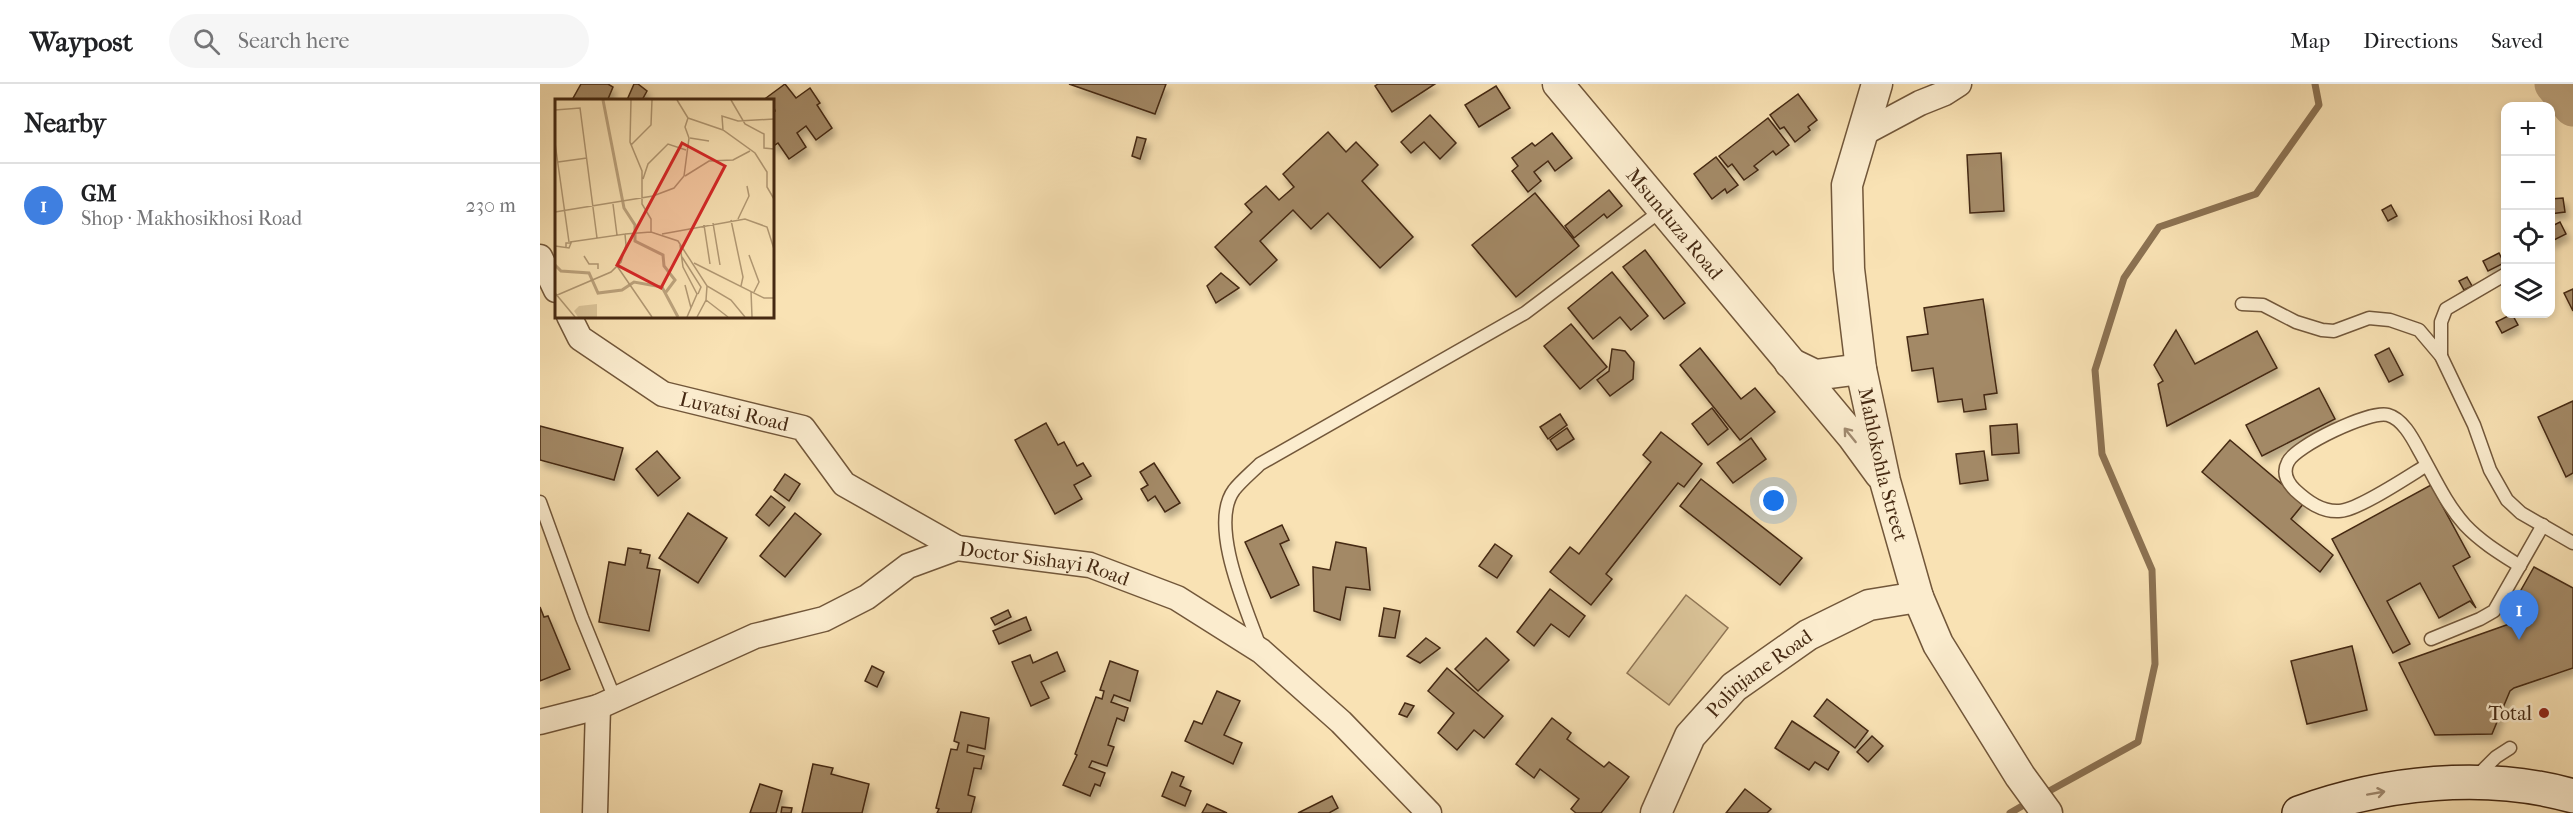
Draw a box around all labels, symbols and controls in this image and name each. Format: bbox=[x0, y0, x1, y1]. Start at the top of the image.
search box bbox=[169, 14, 589, 68]
text: Waypost bbox=[30, 25, 133, 58]
icon: search bbox=[190, 25, 223, 58]
text: Search here bbox=[238, 28, 349, 54]
text: Map bbox=[2290, 29, 2330, 53]
text: Directions bbox=[2363, 29, 2458, 53]
text: Saved bbox=[2491, 29, 2543, 53]
inset map bbox=[555, 99, 774, 318]
map controls bbox=[2501, 102, 2555, 318]
button: + bbox=[2501, 102, 2555, 156]
text: Nearby bbox=[24, 108, 106, 139]
button: − bbox=[2501, 156, 2555, 210]
street label: Msunduza Road bbox=[1622, 163, 1728, 285]
text: GM bbox=[81, 181, 117, 207]
text: 1 bbox=[40, 194, 47, 217]
text: 230 m bbox=[466, 194, 516, 217]
text: Shop · Makhosikhosi Road bbox=[81, 207, 302, 230]
button: locate bbox=[2501, 210, 2555, 264]
button: layers bbox=[2501, 264, 2555, 318]
street label: Mahlokohla Street bbox=[1854, 385, 1913, 544]
street label: Luvatsi Road bbox=[677, 387, 792, 436]
one-way arrow bbox=[1843, 428, 1857, 443]
your location bbox=[1759, 486, 1788, 515]
street label: Doctor Sishayi Road bbox=[958, 537, 1134, 591]
pin: 1 bbox=[2500, 590, 2538, 640]
street label: Polinjane Road bbox=[1701, 624, 1817, 722]
place label: Total bbox=[2488, 702, 2532, 725]
marker: Total bbox=[2537, 706, 2551, 720]
one-way arrow bbox=[2365, 787, 2385, 798]

